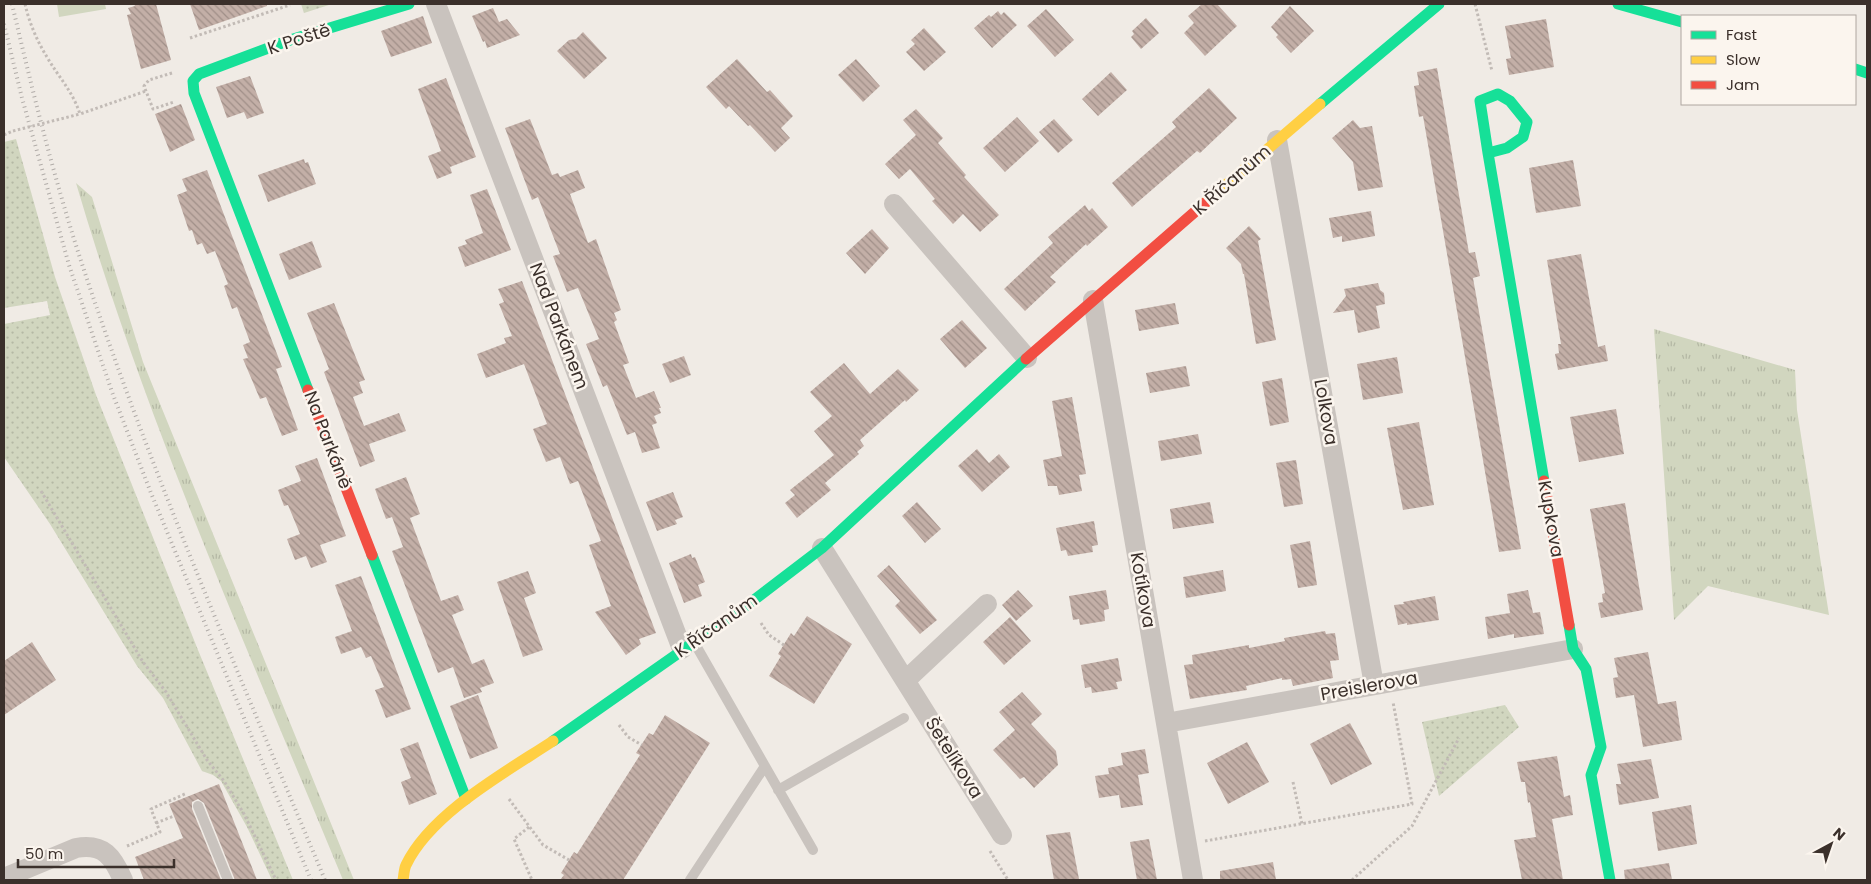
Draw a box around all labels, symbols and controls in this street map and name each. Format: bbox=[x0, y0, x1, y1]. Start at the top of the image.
legend bbox=[1681, 15, 1856, 105]
street label: K Poště bbox=[264, 17, 333, 60]
text: Fast bbox=[1726, 24, 1757, 45]
text: Slow bbox=[1726, 49, 1761, 70]
text: Jam bbox=[1726, 74, 1760, 95]
street label: K Říčanům bbox=[1187, 139, 1276, 220]
street label: Nad Parkánem bbox=[524, 259, 595, 393]
street label: Lolkova bbox=[1308, 377, 1345, 447]
street label: Na Parkáně bbox=[298, 387, 359, 492]
street label: Kupkova bbox=[1532, 479, 1571, 559]
street label: Kotíkova bbox=[1125, 550, 1162, 630]
street label: K Říčanům bbox=[669, 588, 762, 663]
street label: Preislerova bbox=[1318, 665, 1419, 706]
street label: Šetelíkova bbox=[920, 712, 989, 803]
north arrow bbox=[1806, 819, 1856, 869]
text: N bbox=[1829, 823, 1850, 845]
scale bar bbox=[18, 836, 174, 868]
text: 50 m bbox=[25, 843, 63, 864]

